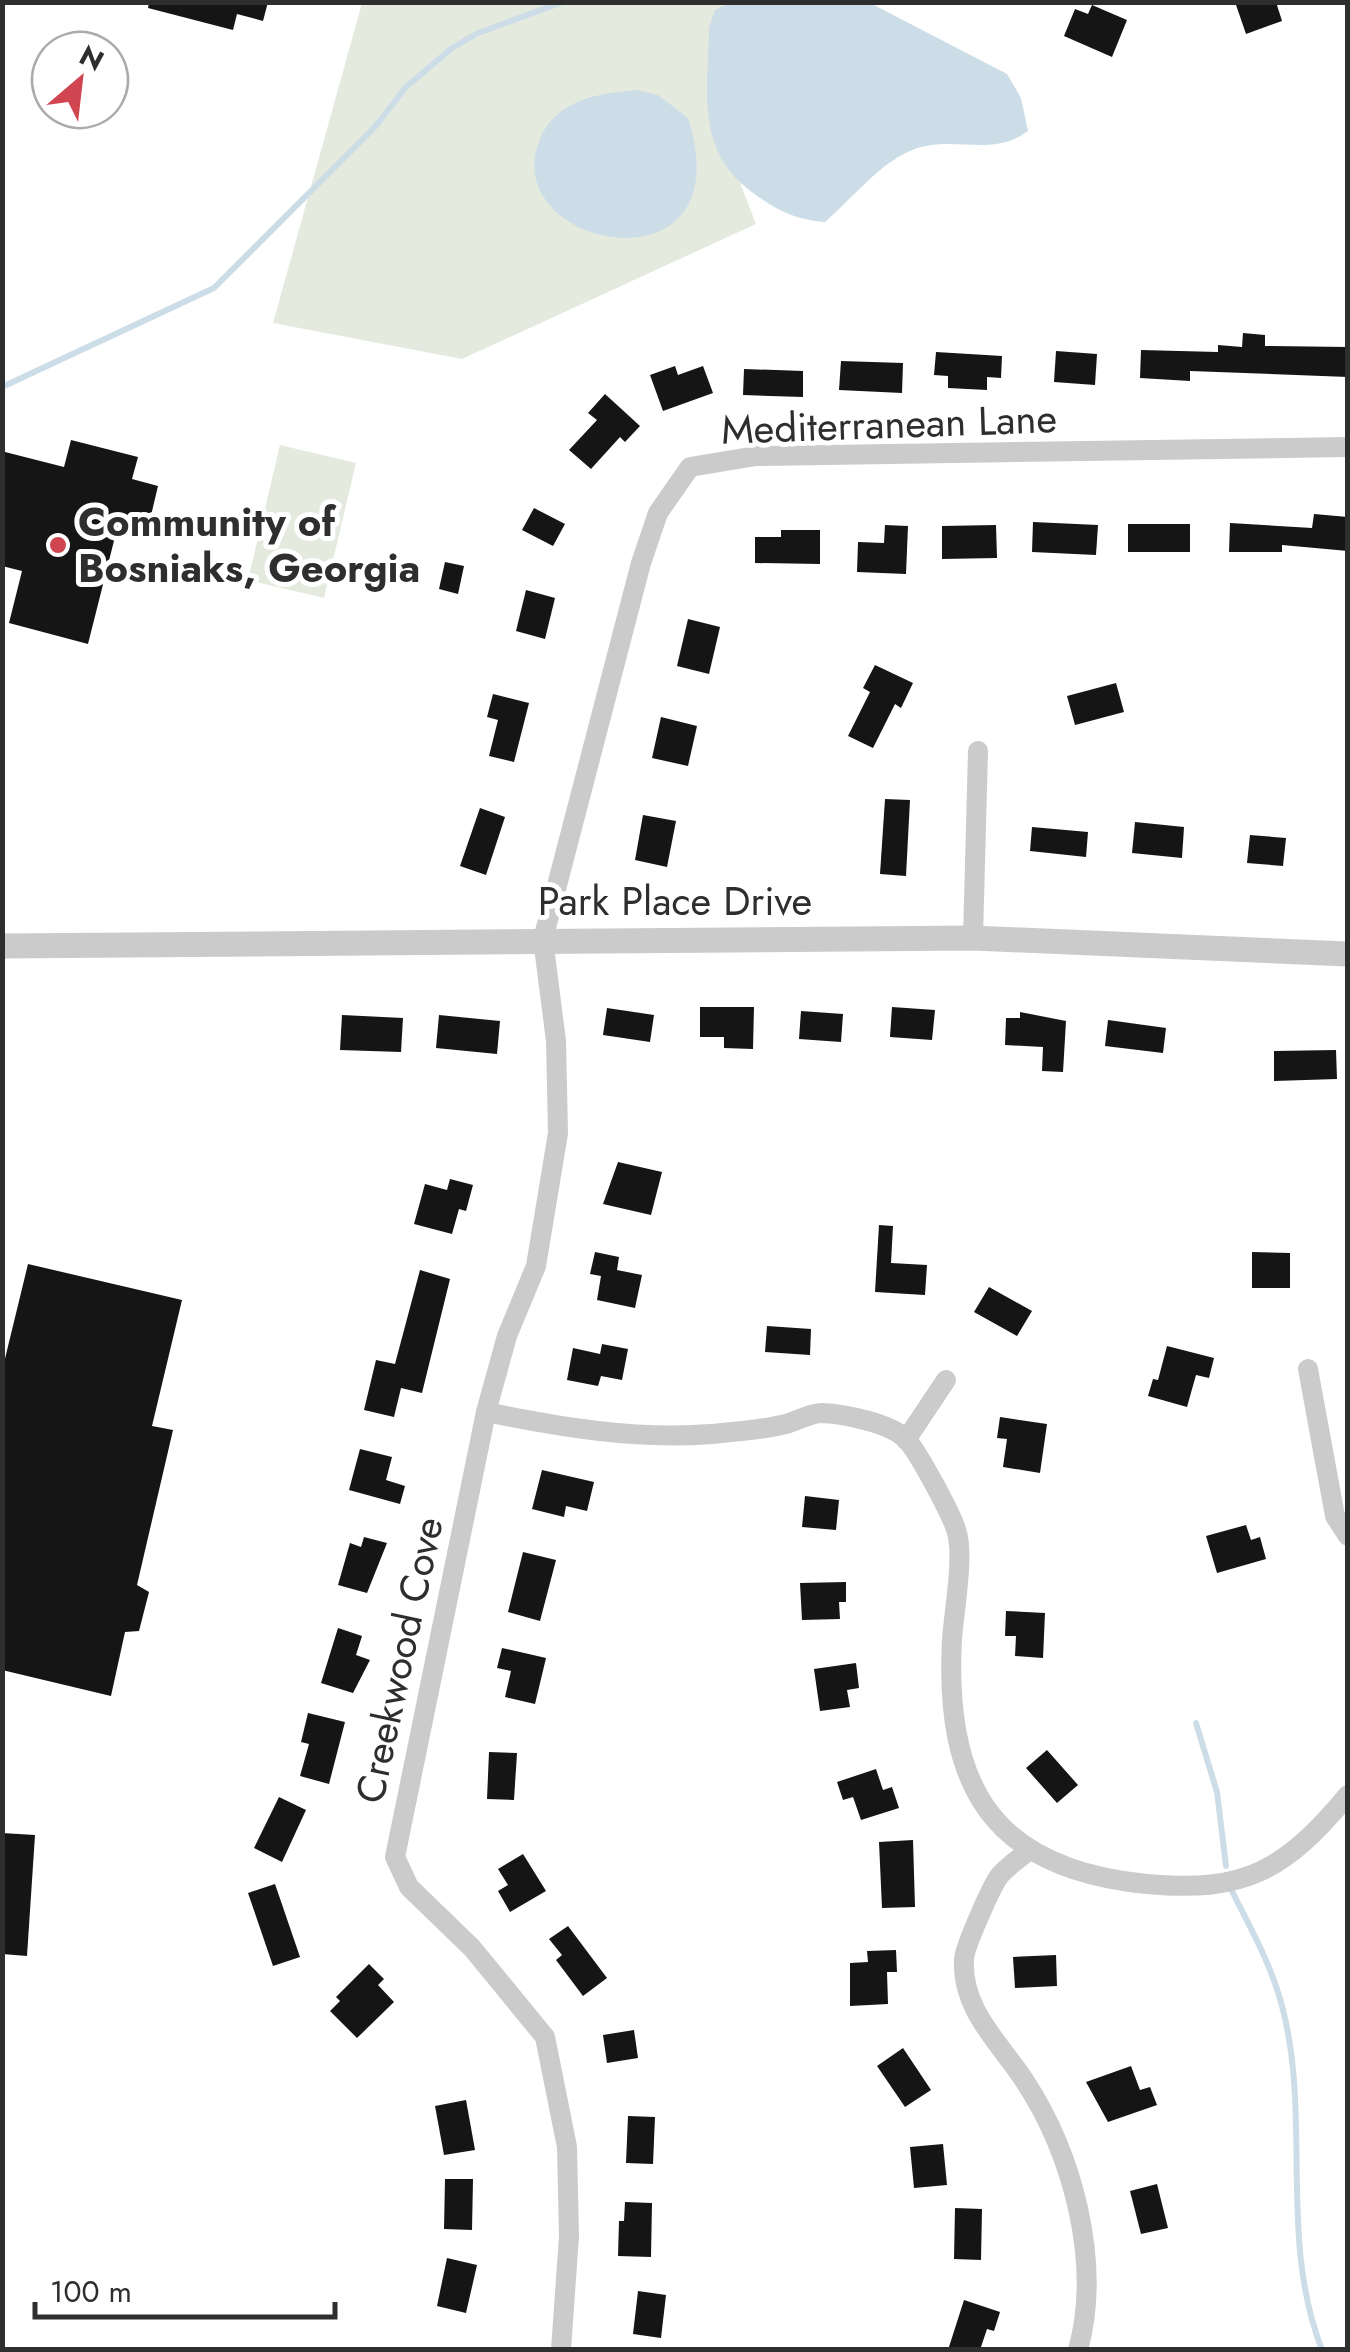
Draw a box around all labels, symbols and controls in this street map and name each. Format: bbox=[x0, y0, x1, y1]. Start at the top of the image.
north arrow bbox=[30, 30, 130, 130]
text: N bbox=[72, 35, 111, 82]
street label: Mediterranean Lane bbox=[720, 389, 1058, 459]
place label: Community of Bosniaks, Georgia bbox=[78, 493, 420, 597]
marker: Community of Bosniaks, Georgia bbox=[47, 534, 69, 556]
street label: Park Place Drive bbox=[538, 872, 812, 930]
street label: Creekwood Cove bbox=[340, 1512, 458, 1808]
scale bar bbox=[35, 2257, 335, 2319]
text: 100 m bbox=[50, 2270, 132, 2313]

